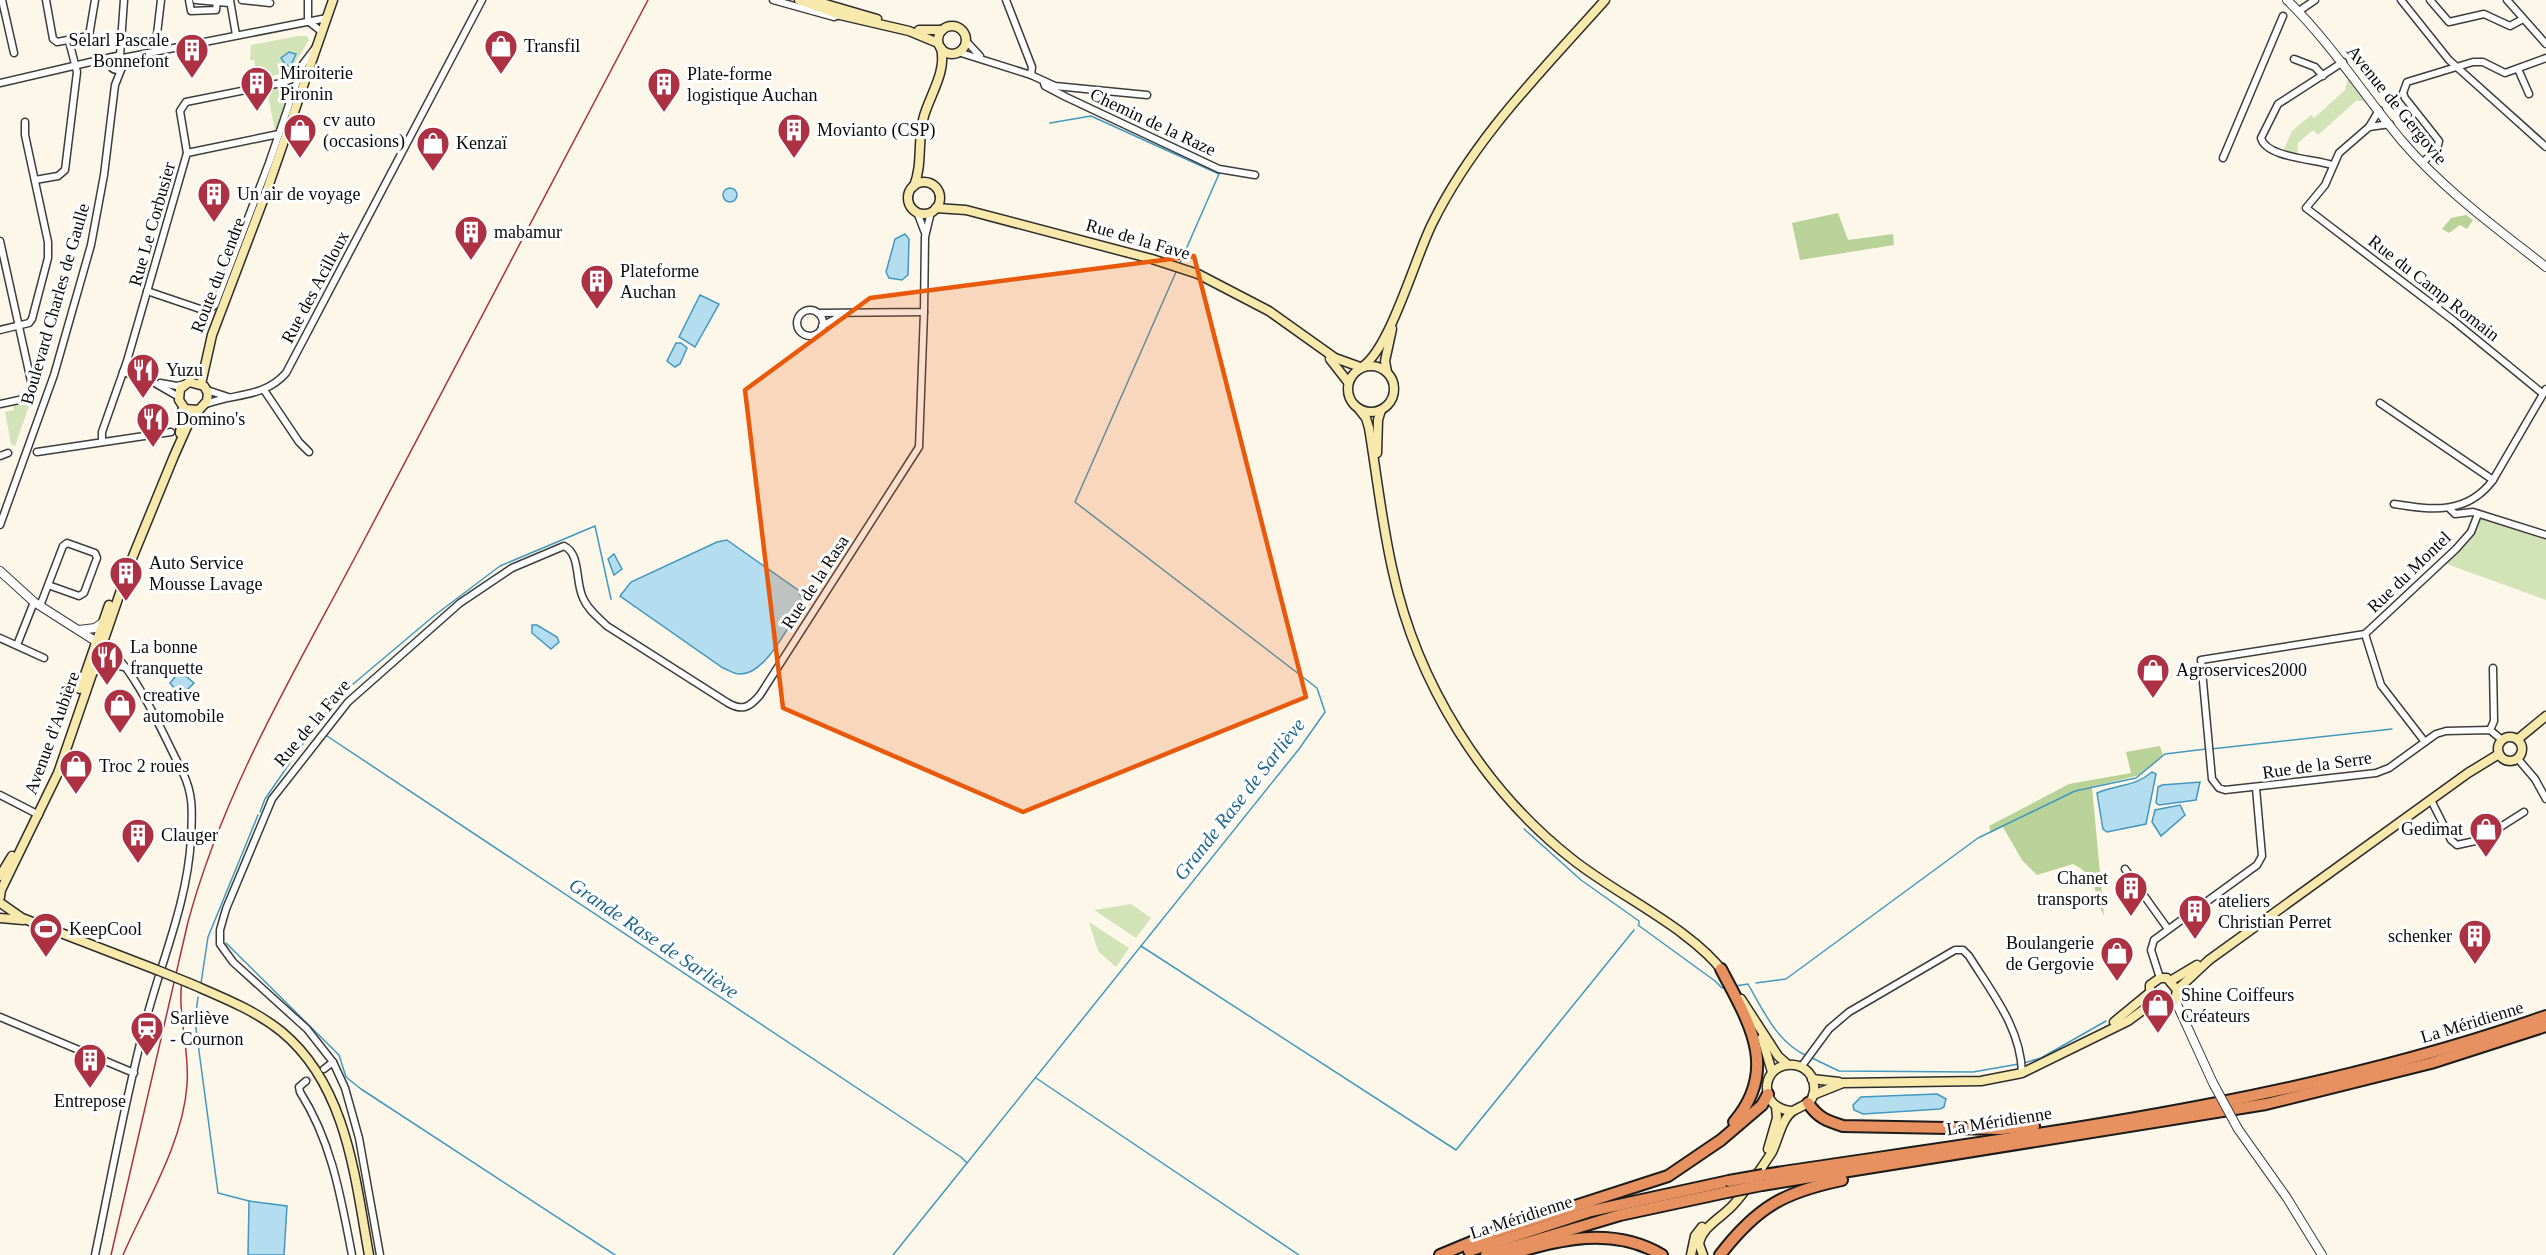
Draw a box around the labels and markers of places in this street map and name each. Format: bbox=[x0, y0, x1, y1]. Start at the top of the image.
shop icon: Transfil bbox=[483, 28, 519, 75]
place label: Selarl Pascale Bonnefont bbox=[69, 30, 169, 71]
building icon: Selarl Pascale Bonnefont bbox=[174, 32, 210, 79]
place label: Transfil bbox=[524, 36, 580, 56]
place label: Miroiterie Pironin bbox=[280, 63, 353, 104]
place label: Plate-forme logistique Auchan bbox=[687, 64, 817, 105]
building icon: Miroiterie Pironin bbox=[239, 65, 275, 112]
building icon: Plate-forme logistique Auchan bbox=[646, 66, 682, 113]
place label: cv auto (occasions) bbox=[323, 110, 405, 152]
shop icon: cv auto (occasions) bbox=[282, 112, 318, 159]
building icon: Movianto (CSP) bbox=[776, 112, 812, 159]
place label: Movianto (CSP) bbox=[817, 120, 936, 141]
shop icon: Kenzaï bbox=[415, 125, 451, 172]
place label: Kenzaï bbox=[456, 133, 507, 153]
building icon: Un air de voyage bbox=[196, 176, 232, 223]
place label: Un air de voyage bbox=[237, 184, 360, 204]
building icon: mabamur bbox=[453, 214, 489, 261]
place label: mabamur bbox=[494, 222, 562, 242]
place label: Plateforme Auchan bbox=[620, 261, 699, 302]
building icon: Plateforme Auchan bbox=[579, 263, 615, 310]
restaurant icon: Yuzu bbox=[125, 352, 161, 399]
place label: Yuzu bbox=[166, 360, 203, 380]
restaurant icon: Domino's bbox=[135, 401, 171, 448]
place label: Domino's bbox=[176, 409, 245, 429]
place label: Auto Service Mousse Lavage bbox=[149, 553, 262, 594]
building icon: Auto Service Mousse Lavage bbox=[108, 555, 144, 602]
place label: La bonne franquette bbox=[130, 637, 203, 678]
restaurant icon: La bonne franquette bbox=[89, 639, 125, 686]
shop icon: Agroservices2000 bbox=[2135, 652, 2171, 699]
place label: Agroservices2000 bbox=[2176, 660, 2307, 680]
place label: creative automobile bbox=[143, 685, 224, 726]
shop icon: creative automobile bbox=[102, 687, 138, 734]
shop icon: Troc 2 roues bbox=[58, 748, 94, 795]
place label: Troc 2 roues bbox=[99, 756, 189, 776]
shop icon: Gedimat bbox=[2468, 811, 2504, 858]
building icon: Clauger bbox=[120, 817, 156, 864]
place label: Gedimat bbox=[2401, 819, 2463, 839]
place label: Clauger bbox=[161, 825, 218, 845]
place label: Chanet transports bbox=[2037, 868, 2108, 909]
building icon: Chanet transports bbox=[2113, 870, 2149, 917]
place label: ateliers Christian Perret bbox=[2218, 891, 2331, 932]
building icon: ateliers Christian Perret bbox=[2177, 893, 2213, 940]
sports icon: KeepCool bbox=[28, 911, 64, 958]
building icon: schenker bbox=[2457, 918, 2493, 965]
place label: KeepCool bbox=[69, 919, 142, 939]
place label: schenker bbox=[2388, 926, 2452, 946]
place label: Boulangerie de Gergovie bbox=[2006, 933, 2094, 974]
shop icon: Boulangerie de Gergovie bbox=[2099, 935, 2135, 982]
place label: Shine Coiffeurs Créateurs bbox=[2181, 985, 2294, 1026]
shop icon: Shine Coiffeurs Créateurs bbox=[2140, 987, 2176, 1034]
place label: Sarliève - Cournon bbox=[170, 1008, 244, 1049]
station icon: Sarliève - Cournon bbox=[129, 1010, 165, 1057]
building icon: Entrepose bbox=[72, 1042, 108, 1089]
place label: Entrepose bbox=[54, 1091, 126, 1111]

